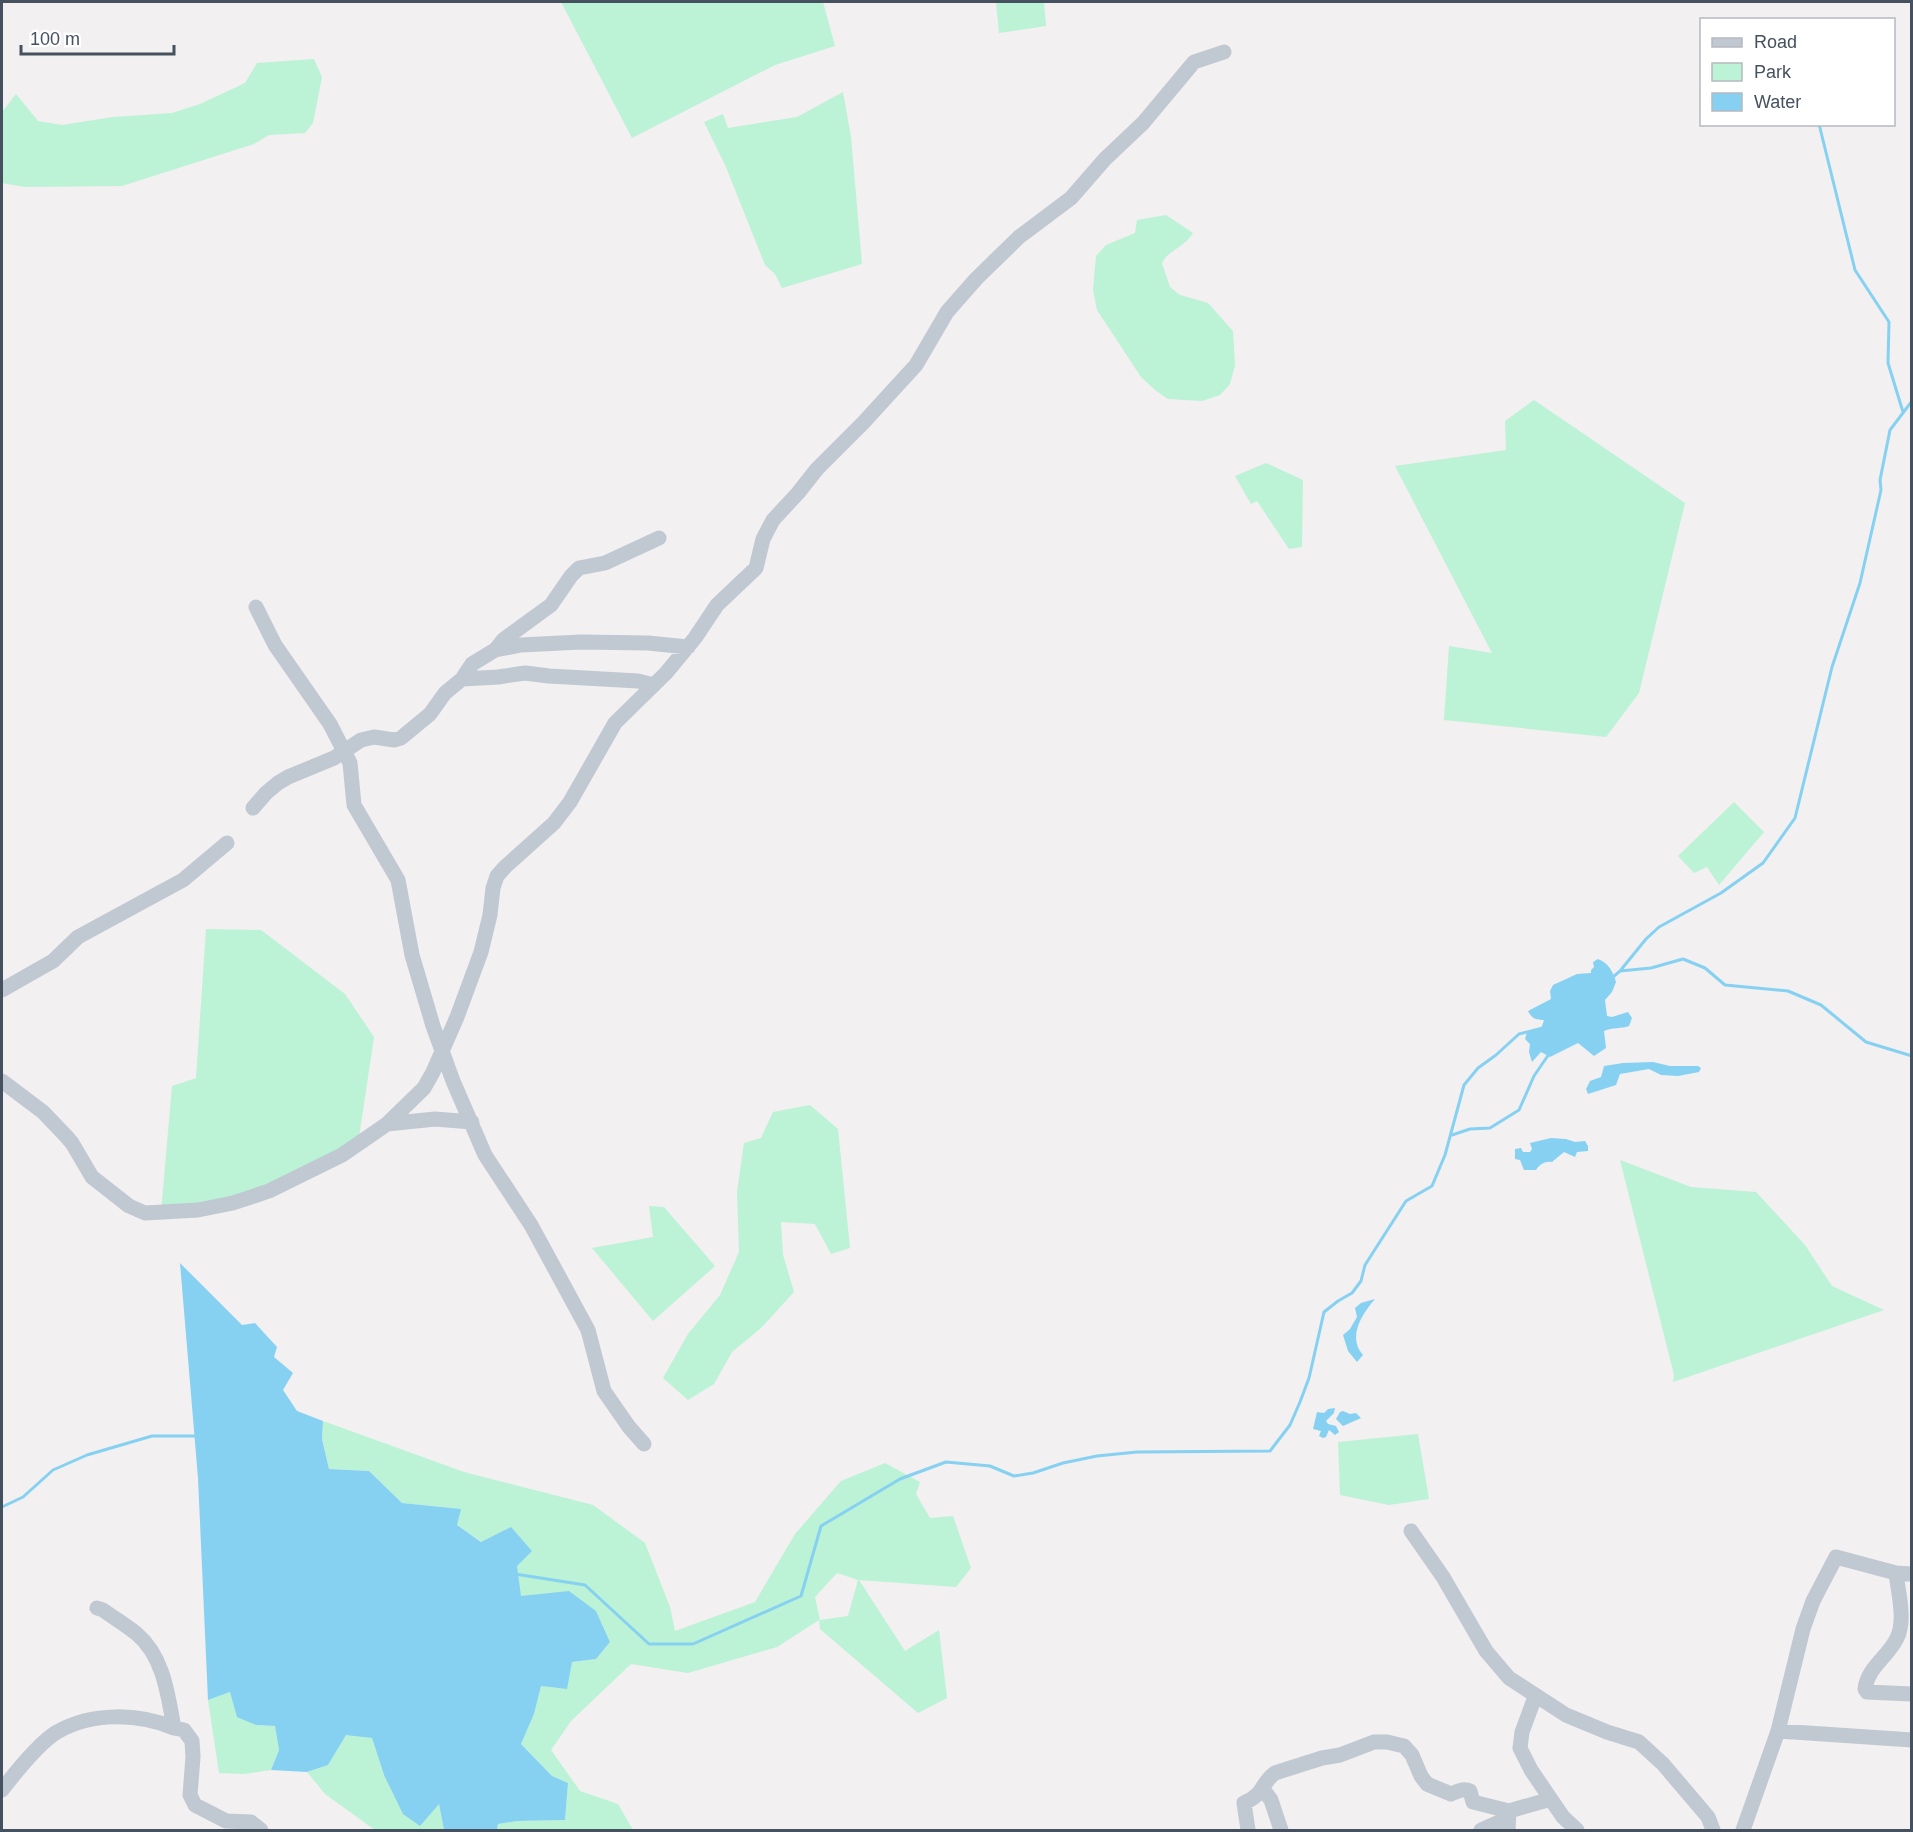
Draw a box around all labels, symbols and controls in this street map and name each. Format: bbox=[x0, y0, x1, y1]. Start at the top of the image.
scale bar bbox=[21, 18, 174, 56]
legend bbox=[1700, 18, 1895, 126]
text: 100 m bbox=[30, 29, 80, 49]
text: Road bbox=[1754, 32, 1797, 52]
text: Park bbox=[1754, 62, 1792, 82]
text: Water bbox=[1754, 92, 1801, 112]

